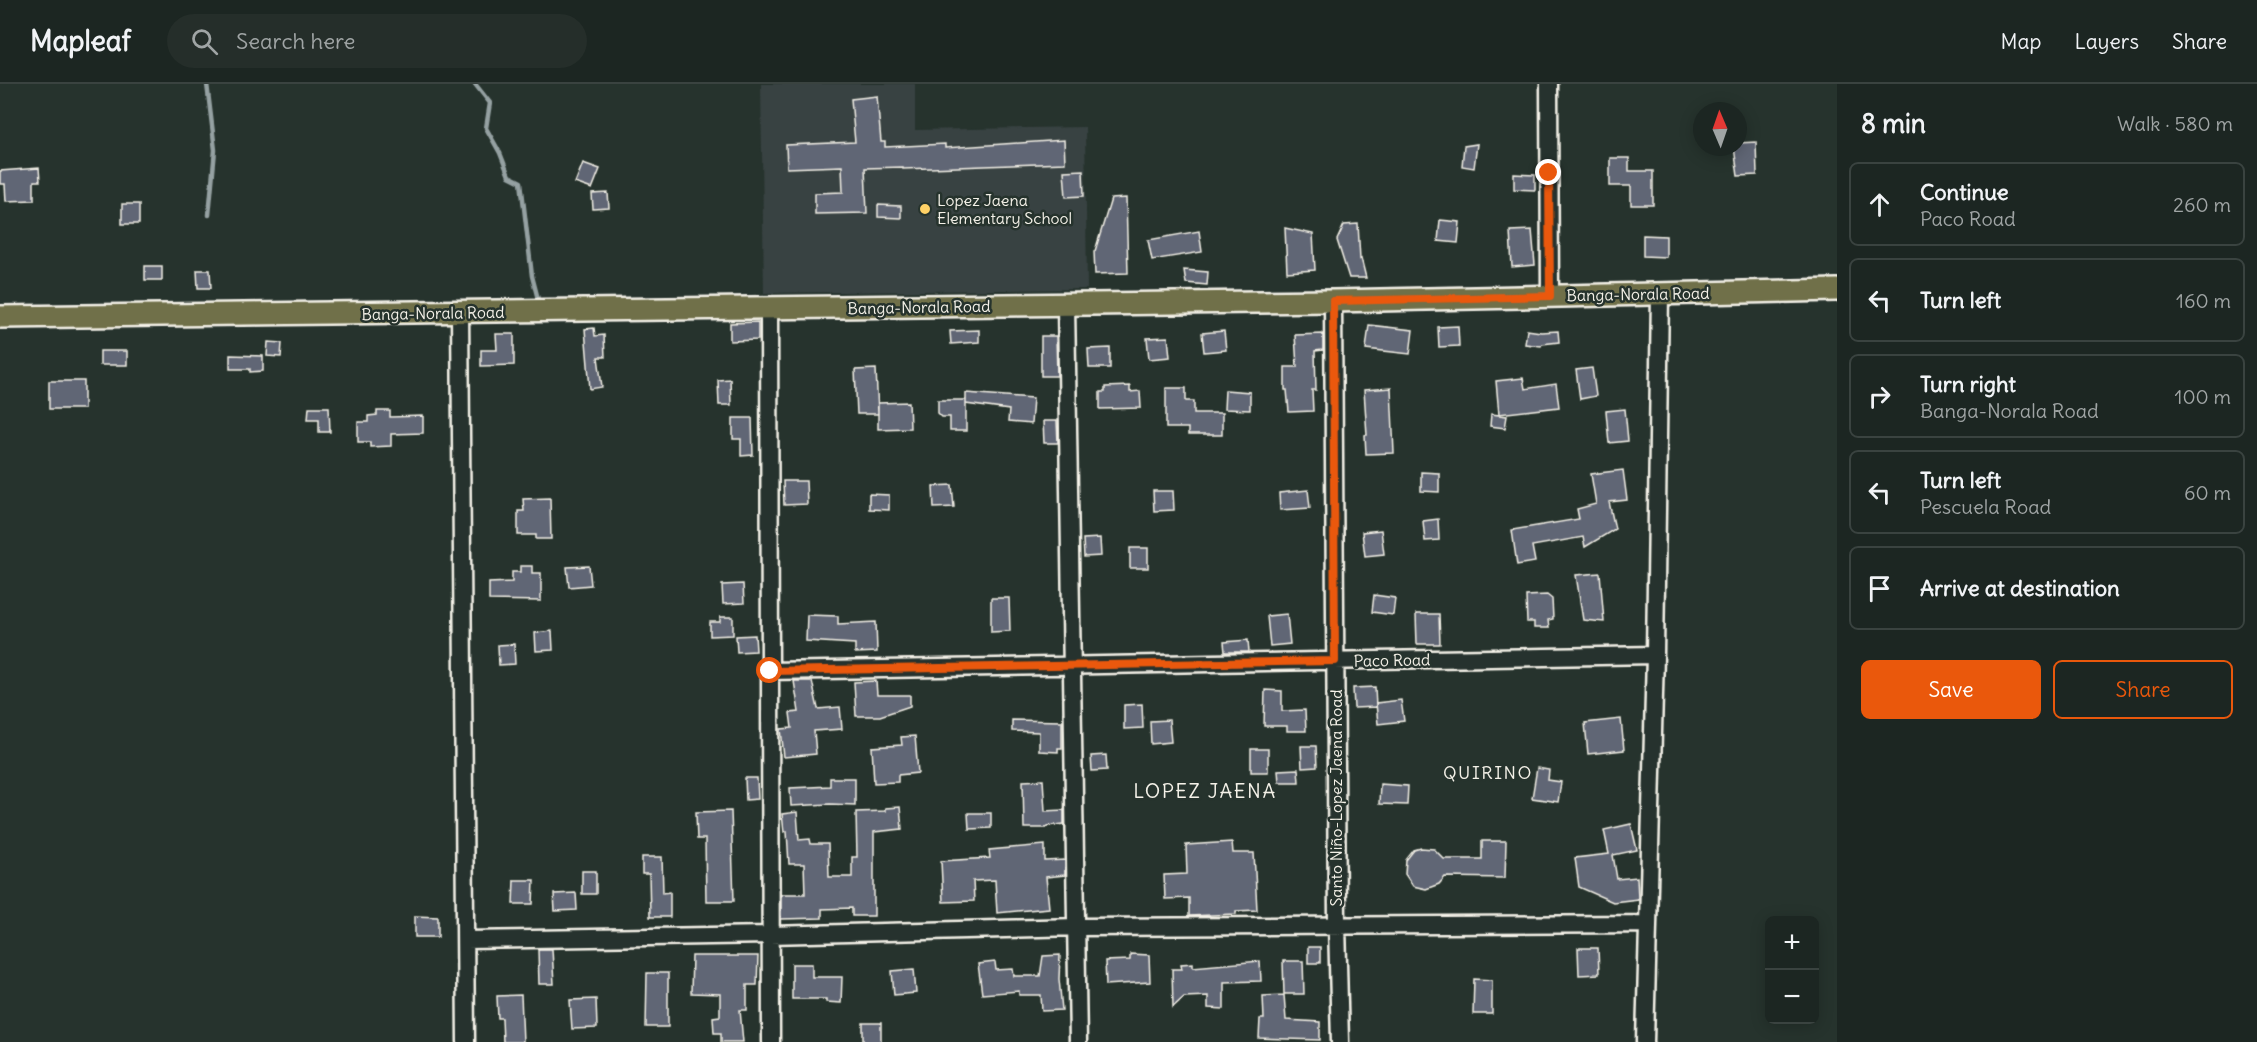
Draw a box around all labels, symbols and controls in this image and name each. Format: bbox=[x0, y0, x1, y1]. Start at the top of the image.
search box bbox=[167, 14, 587, 68]
text: Mapleaf bbox=[30, 23, 131, 59]
icon: search bbox=[188, 25, 221, 58]
text: Search here bbox=[236, 27, 355, 55]
text: Map bbox=[2001, 28, 2041, 55]
text: Layers bbox=[2074, 28, 2139, 55]
text: Share bbox=[2172, 28, 2227, 55]
north arrow bbox=[1693, 102, 1747, 156]
text: 8 min bbox=[1861, 107, 1926, 140]
text: Walk · 580 m bbox=[2117, 111, 2233, 136]
route end bbox=[1535, 159, 1561, 185]
text: Continue bbox=[1920, 178, 2009, 206]
icon: ahead bbox=[1863, 188, 1896, 221]
place label: Lopez Jaena Elementary School bbox=[937, 190, 1072, 228]
text: 260 m bbox=[2173, 192, 2231, 217]
marker: Lopez Jaena Elementary School bbox=[918, 202, 932, 216]
text: Paco Road bbox=[1920, 206, 2016, 231]
street label: Banga-Norala Road bbox=[1566, 283, 1710, 305]
icon: left bbox=[1863, 284, 1896, 317]
text: Turn left bbox=[1920, 286, 2001, 314]
text: 160 m bbox=[2176, 288, 2231, 313]
street label: Banga-Norala Road bbox=[847, 296, 991, 318]
street label: Banga-Norala Road bbox=[361, 302, 505, 324]
text: Turn right bbox=[1920, 370, 2016, 398]
icon: right bbox=[1863, 380, 1896, 413]
text: 100 m bbox=[2174, 384, 2231, 409]
text: Banga-Norala Road bbox=[1920, 398, 2099, 423]
text: Turn left bbox=[1920, 466, 2001, 494]
icon: left bbox=[1863, 476, 1896, 509]
text: 60 m bbox=[2184, 480, 2231, 505]
text: Pescuela Road bbox=[1920, 494, 2051, 519]
icon: arrive bbox=[1863, 572, 1896, 605]
text: Arrive at destination bbox=[1920, 574, 2120, 602]
street label: Paco Road bbox=[1354, 649, 1430, 671]
route start bbox=[756, 657, 782, 683]
button: Save bbox=[1861, 660, 2041, 719]
button: Share bbox=[2053, 660, 2233, 719]
street label: Santo Niño-Lopez Jaena Road bbox=[1326, 689, 1346, 907]
district label: QUIRINO bbox=[1443, 761, 1533, 784]
district label: LOPEZ JAENA bbox=[1133, 778, 1277, 803]
map controls bbox=[1765, 916, 1819, 1024]
button: + bbox=[1765, 916, 1819, 970]
button: − bbox=[1765, 970, 1819, 1024]

